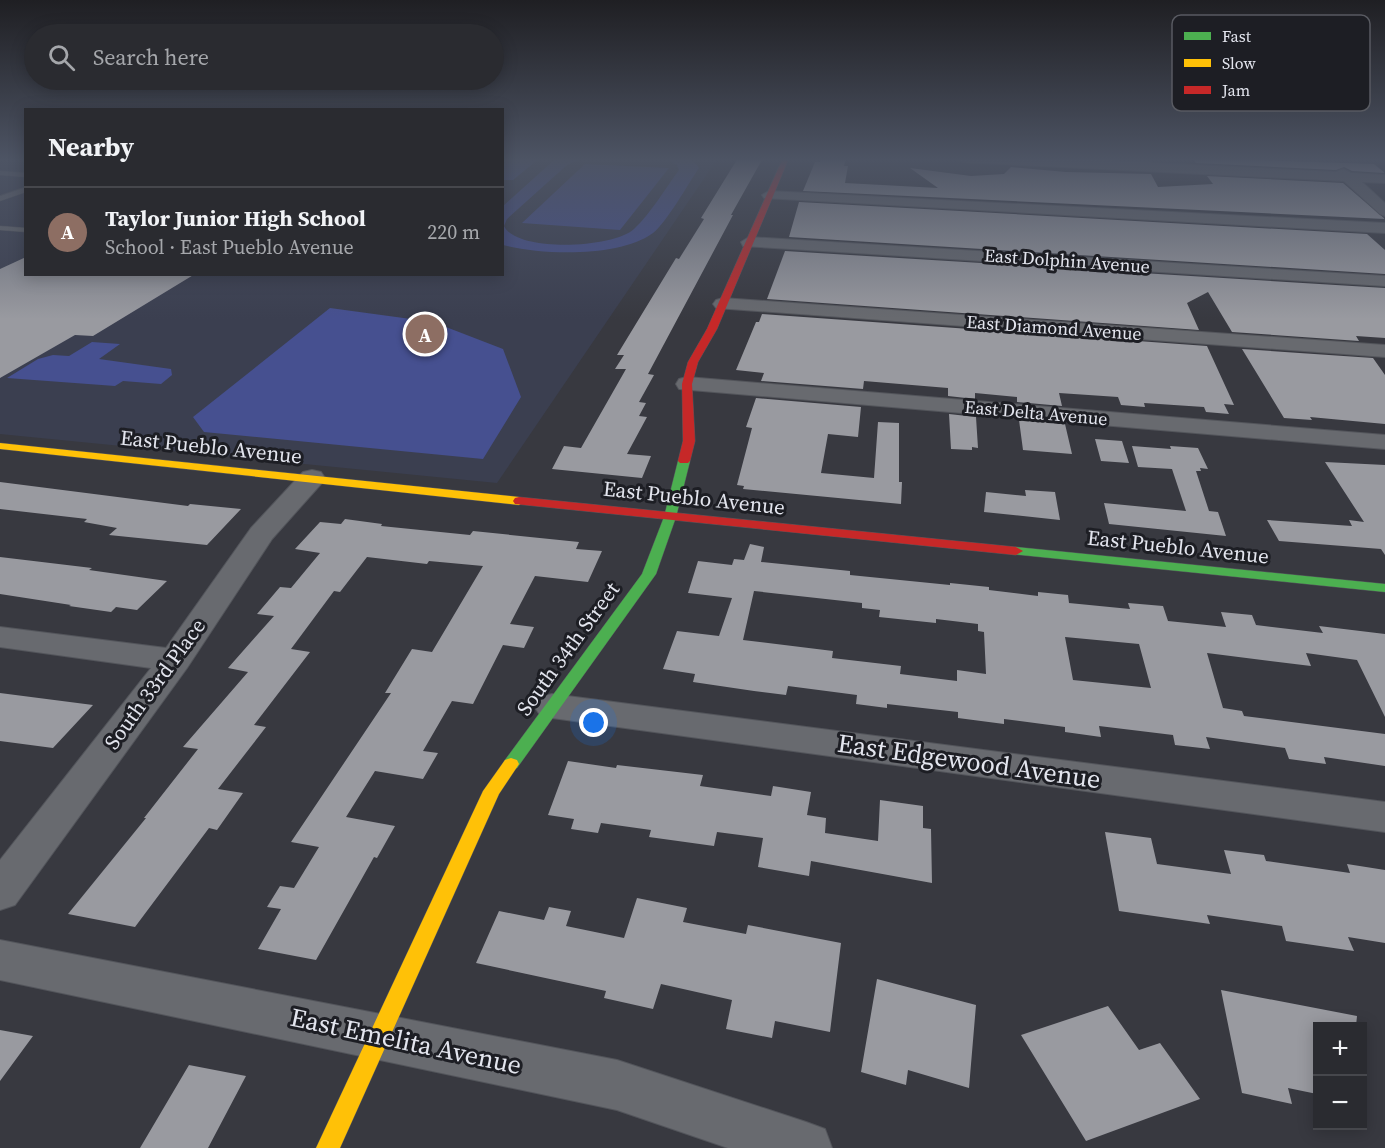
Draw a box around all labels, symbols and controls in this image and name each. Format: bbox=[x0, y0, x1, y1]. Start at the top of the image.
legend bbox=[1172, 15, 1370, 111]
search box bbox=[24, 24, 504, 90]
text: Fast bbox=[1222, 25, 1252, 47]
icon: search bbox=[45, 41, 78, 74]
text: Search here bbox=[93, 42, 209, 72]
text: Slow bbox=[1222, 52, 1257, 74]
text: Jam bbox=[1221, 79, 1250, 101]
text: Nearby bbox=[48, 129, 134, 165]
text: Taylor Junior High School bbox=[105, 203, 366, 233]
text: A bbox=[61, 218, 74, 246]
text: 220 m bbox=[427, 218, 480, 246]
text: School · East Pueblo Avenue bbox=[105, 233, 354, 261]
street label: East Dolphin Avenue bbox=[983, 242, 1151, 279]
street label: East Diamond Avenue bbox=[966, 309, 1142, 346]
pin: A bbox=[406, 312, 444, 356]
street label: East Delta Avenue bbox=[964, 394, 1109, 431]
street label: East Pueblo Avenue bbox=[119, 423, 303, 470]
street label: East Pueblo Avenue bbox=[602, 474, 786, 521]
street label: East Pueblo Avenue bbox=[1086, 523, 1270, 570]
street label: South 34th Street bbox=[509, 576, 626, 721]
street label: South 33rd Place bbox=[97, 612, 212, 755]
your location bbox=[579, 708, 608, 737]
street label: East Edgewood Avenue bbox=[835, 725, 1103, 797]
street label: East Emelita Avenue bbox=[287, 999, 525, 1083]
map controls bbox=[1313, 1022, 1367, 1130]
button: + bbox=[1313, 1022, 1367, 1076]
button: − bbox=[1313, 1076, 1367, 1130]

